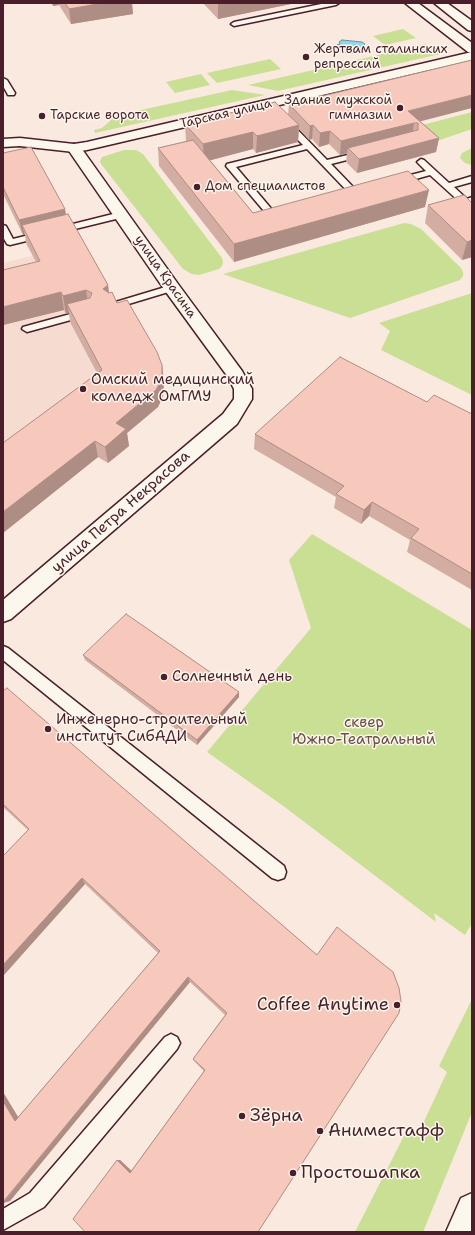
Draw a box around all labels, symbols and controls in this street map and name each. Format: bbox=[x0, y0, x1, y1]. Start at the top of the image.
place label: Жертвам сталинских репрессий bbox=[314, 42, 447, 73]
marker: Жертвам сталинских репрессий bbox=[301, 52, 311, 62]
place label: Здание мужской гимназии bbox=[284, 93, 392, 124]
street label: Тарская улица bbox=[179, 96, 273, 132]
marker: Здание мужской гимназии bbox=[395, 103, 405, 113]
place label: Тарские ворота bbox=[50, 108, 149, 124]
marker: Тарские ворота bbox=[37, 111, 47, 121]
place label: Дом специалистов bbox=[205, 179, 325, 195]
marker: Дом специалистов bbox=[192, 182, 202, 192]
street label: улица Красина bbox=[131, 233, 199, 321]
place label: Омский медицинский колледж ОмГМУ bbox=[91, 371, 254, 406]
marker: Омский медицинский колледж ОмГМУ bbox=[78, 384, 88, 394]
street label: улица Петра Некрасова bbox=[48, 447, 194, 577]
place label: Солнечный день bbox=[172, 668, 292, 686]
marker: Солнечный день bbox=[159, 672, 169, 682]
place label: Инженерно-строительный институт СибАДИ bbox=[56, 711, 247, 746]
park label: сквер Южно-Театральный bbox=[292, 714, 436, 749]
marker: Инженерно-строительный институт СибАДИ bbox=[43, 724, 53, 734]
place label: Coffee Anytime bbox=[257, 994, 389, 1016]
marker: Coffee Anytime bbox=[392, 1000, 402, 1010]
place label: Зёрна bbox=[250, 1105, 303, 1127]
marker: Зёрна bbox=[237, 1111, 247, 1121]
place label: Аниместафф bbox=[328, 1120, 444, 1142]
marker: Аниместафф bbox=[315, 1126, 325, 1136]
place label: Простошапка bbox=[301, 1162, 420, 1184]
marker: Простошапка bbox=[288, 1168, 298, 1178]

